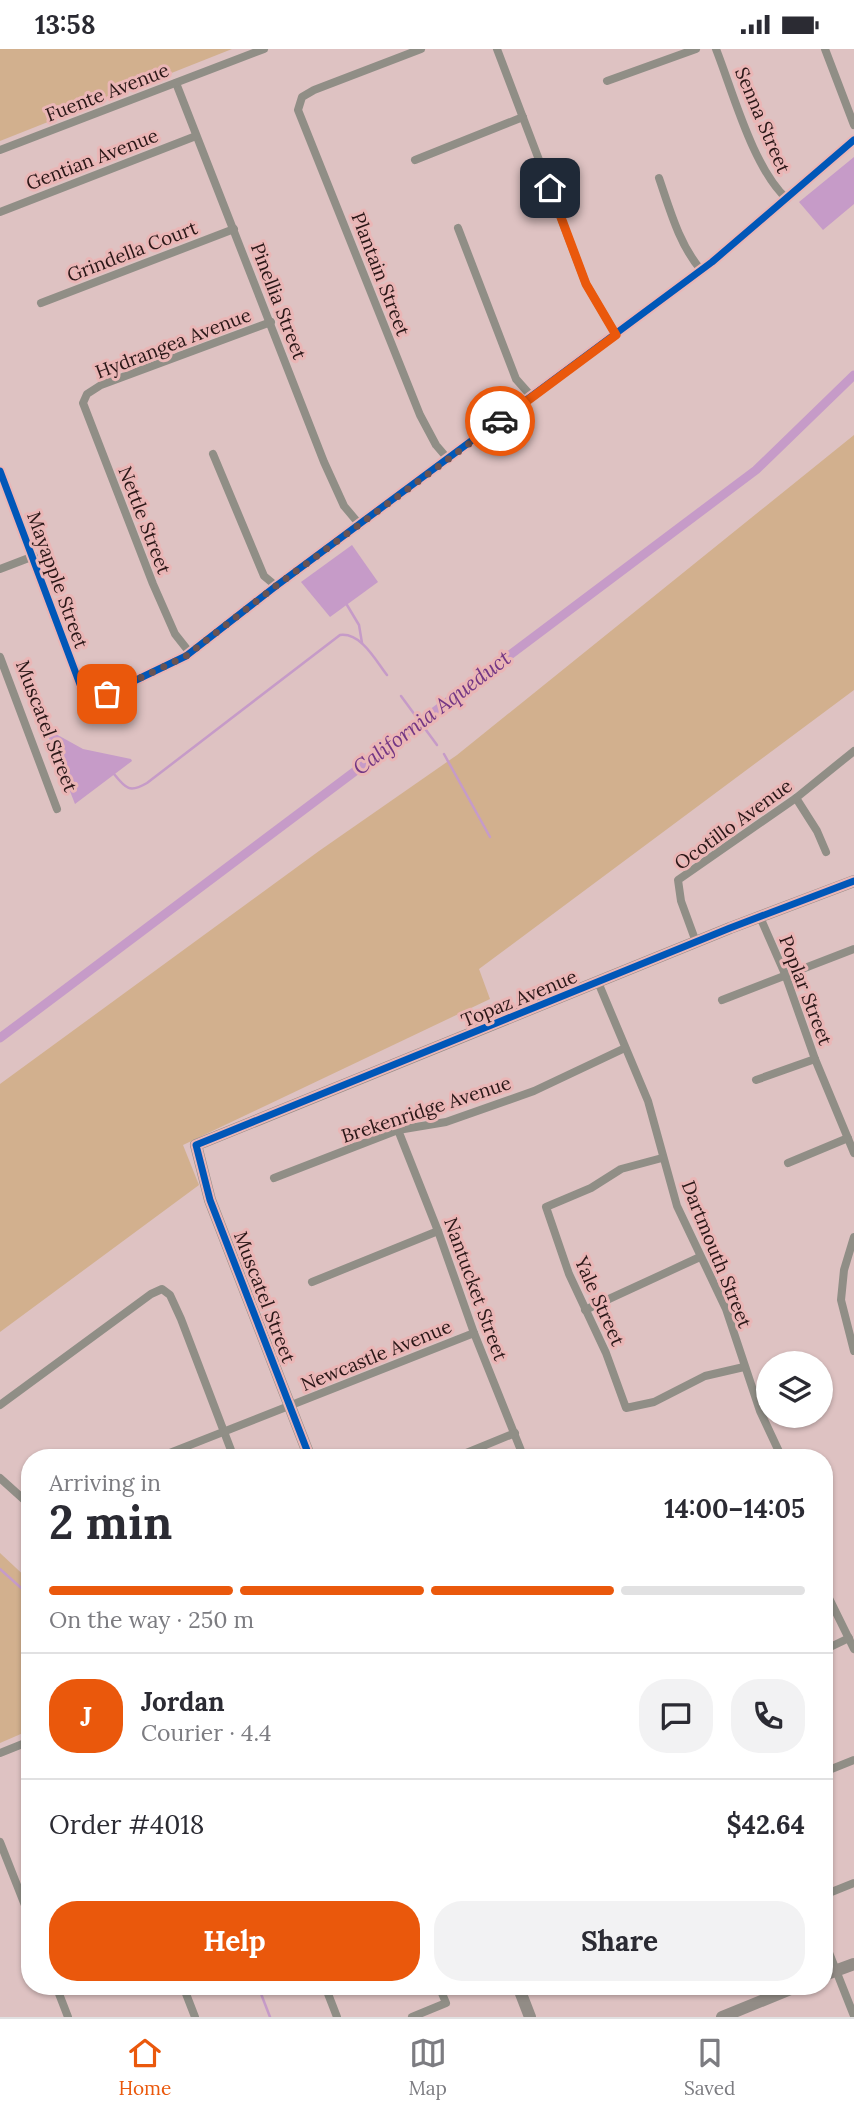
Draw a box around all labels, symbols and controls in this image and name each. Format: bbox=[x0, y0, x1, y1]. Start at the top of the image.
text: 13:58 bbox=[35, 8, 96, 41]
street label: Fuente Avenue bbox=[42, 57, 172, 127]
street label: Senna Street bbox=[730, 63, 796, 177]
street label: Gentian Avenue bbox=[23, 123, 161, 195]
pin bbox=[520, 158, 580, 218]
icon: home bbox=[531, 169, 569, 207]
street label: Plantain Street bbox=[346, 209, 416, 340]
street label: Grindella Court bbox=[63, 215, 201, 287]
street label: Pinellia Street bbox=[246, 239, 312, 363]
street label: Hydrangea Avenue bbox=[92, 302, 254, 384]
courier bbox=[465, 386, 535, 456]
icon: car bbox=[481, 402, 519, 440]
street label: Nettle Street bbox=[113, 463, 177, 578]
street label: Mayapple Street bbox=[22, 508, 94, 652]
water label: California Aqueduct bbox=[347, 644, 516, 781]
street label: Muscatel Street bbox=[11, 657, 83, 796]
pin bbox=[77, 664, 137, 724]
icon: bag bbox=[88, 675, 126, 713]
street label: Ocotillo Avenue bbox=[669, 773, 797, 875]
street label: Poplar Street bbox=[774, 932, 838, 1049]
street label: Topaz Avenue bbox=[458, 964, 580, 1032]
street label: Brekenridge Avenue bbox=[338, 1070, 514, 1148]
street label: Dartmouth Street bbox=[677, 1177, 758, 1332]
street label: Nantucket Street bbox=[439, 1214, 513, 1365]
street label: Muscatel Street bbox=[229, 1228, 301, 1367]
street label: Yale Street bbox=[569, 1252, 631, 1350]
street label: Newcastle Avenue bbox=[297, 1314, 455, 1396]
map controls bbox=[756, 1351, 833, 1428]
button: layers bbox=[756, 1351, 833, 1428]
text: Arriving in bbox=[49, 1468, 161, 1497]
text: 14:00–14:05 bbox=[664, 1492, 805, 1525]
text: 2 min bbox=[49, 1493, 172, 1552]
text: On the way · 250 m bbox=[49, 1605, 254, 1634]
button: chat bbox=[639, 1679, 713, 1753]
button: phone bbox=[731, 1679, 805, 1753]
text: Jordan bbox=[141, 1685, 225, 1718]
text: J bbox=[80, 1700, 92, 1733]
text: Courier · 4.4 bbox=[141, 1718, 272, 1747]
text: Order #4018 bbox=[49, 1808, 204, 1841]
text: $42.64 bbox=[726, 1808, 805, 1841]
button: Help bbox=[49, 1901, 420, 1981]
button: Share bbox=[434, 1901, 805, 1981]
tab: Home bbox=[119, 2034, 171, 2100]
tab: Map bbox=[408, 2034, 447, 2100]
tab: Saved bbox=[684, 2034, 735, 2100]

